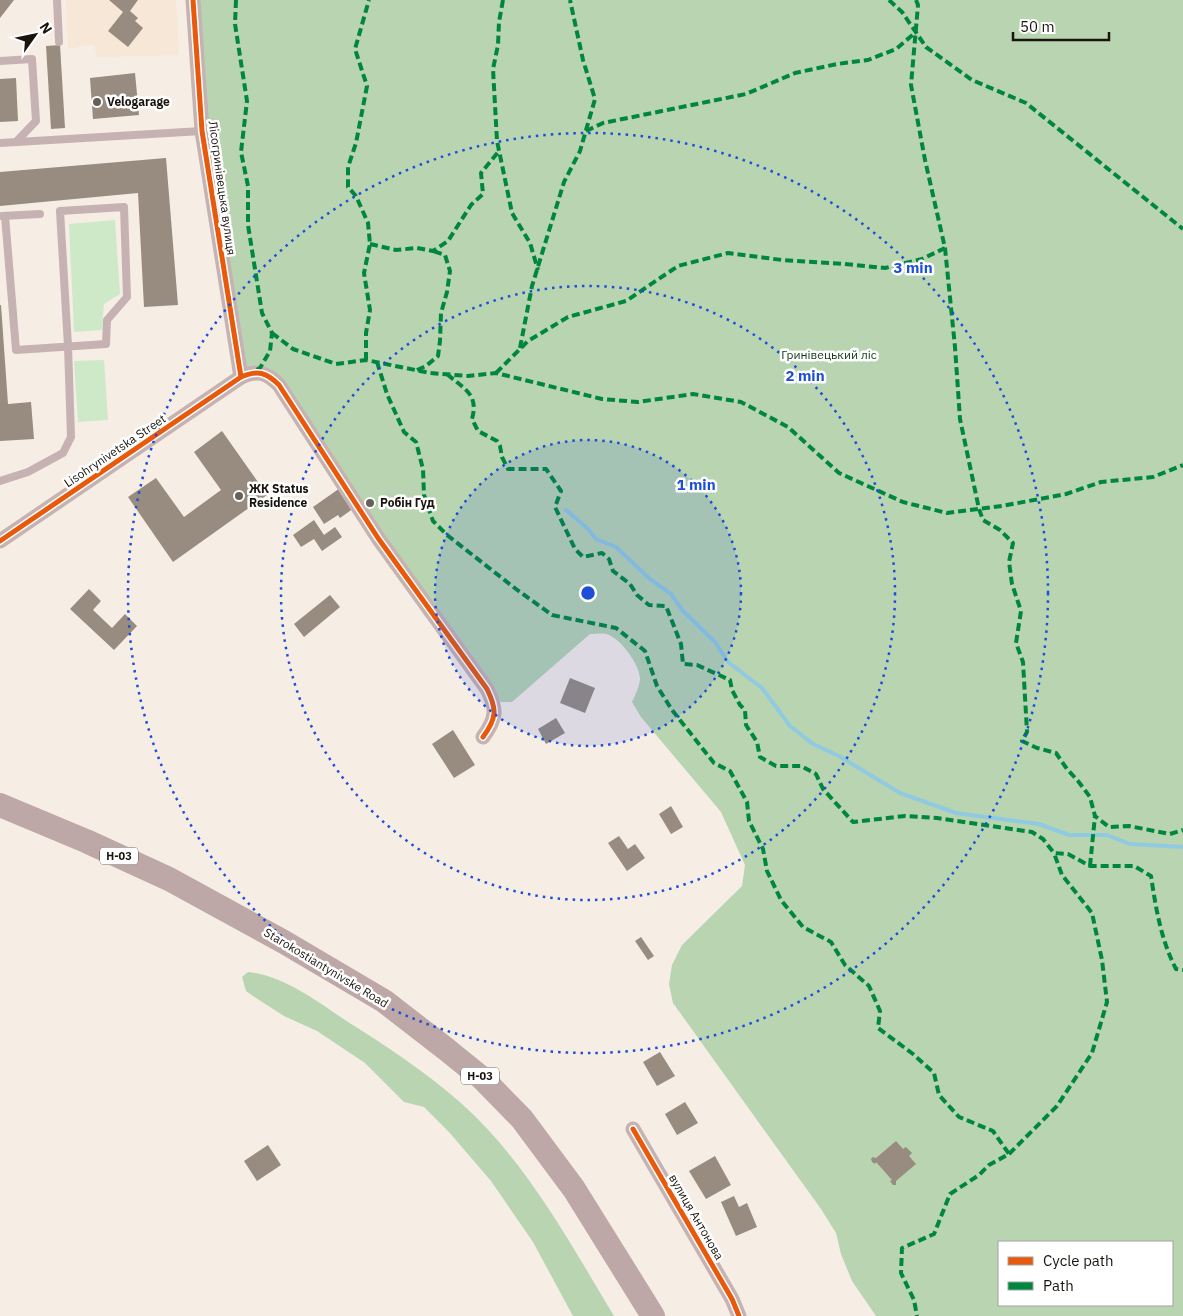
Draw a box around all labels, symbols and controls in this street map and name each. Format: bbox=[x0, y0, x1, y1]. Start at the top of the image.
north arrow bbox=[10, 10, 60, 60]
scale bar bbox=[1013, 10, 1109, 42]
text: 50 m bbox=[1020, 17, 1055, 36]
text: N bbox=[36, 19, 56, 37]
place label: Velogarage bbox=[107, 94, 170, 109]
marker: Velogarage bbox=[91, 96, 103, 108]
street label: Лісогринівецька вулиця bbox=[206, 120, 239, 256]
text: 3 min bbox=[893, 258, 933, 277]
park label: Гринівецький ліс bbox=[781, 347, 877, 362]
text: 2 min bbox=[785, 366, 825, 385]
street label: Lisohrynivetska Street bbox=[61, 411, 168, 490]
text: 1 min bbox=[676, 475, 716, 494]
place label: ЖК Status Residence bbox=[249, 481, 309, 510]
marker: ЖК Status Residence bbox=[233, 490, 245, 502]
place label: Робін Гуд bbox=[380, 495, 435, 510]
marker: Робін Гуд bbox=[364, 497, 376, 509]
centre of rings bbox=[579, 584, 597, 602]
road number: Н-03 bbox=[100, 848, 138, 864]
street label: Starokostiantynivske Road bbox=[261, 924, 391, 1011]
road number: Н-03 bbox=[461, 1068, 499, 1084]
street label: вулиця Антонова bbox=[666, 1171, 727, 1263]
legend bbox=[998, 1241, 1173, 1306]
text: Cycle path bbox=[1043, 1251, 1114, 1270]
text: Path bbox=[1043, 1276, 1074, 1295]

